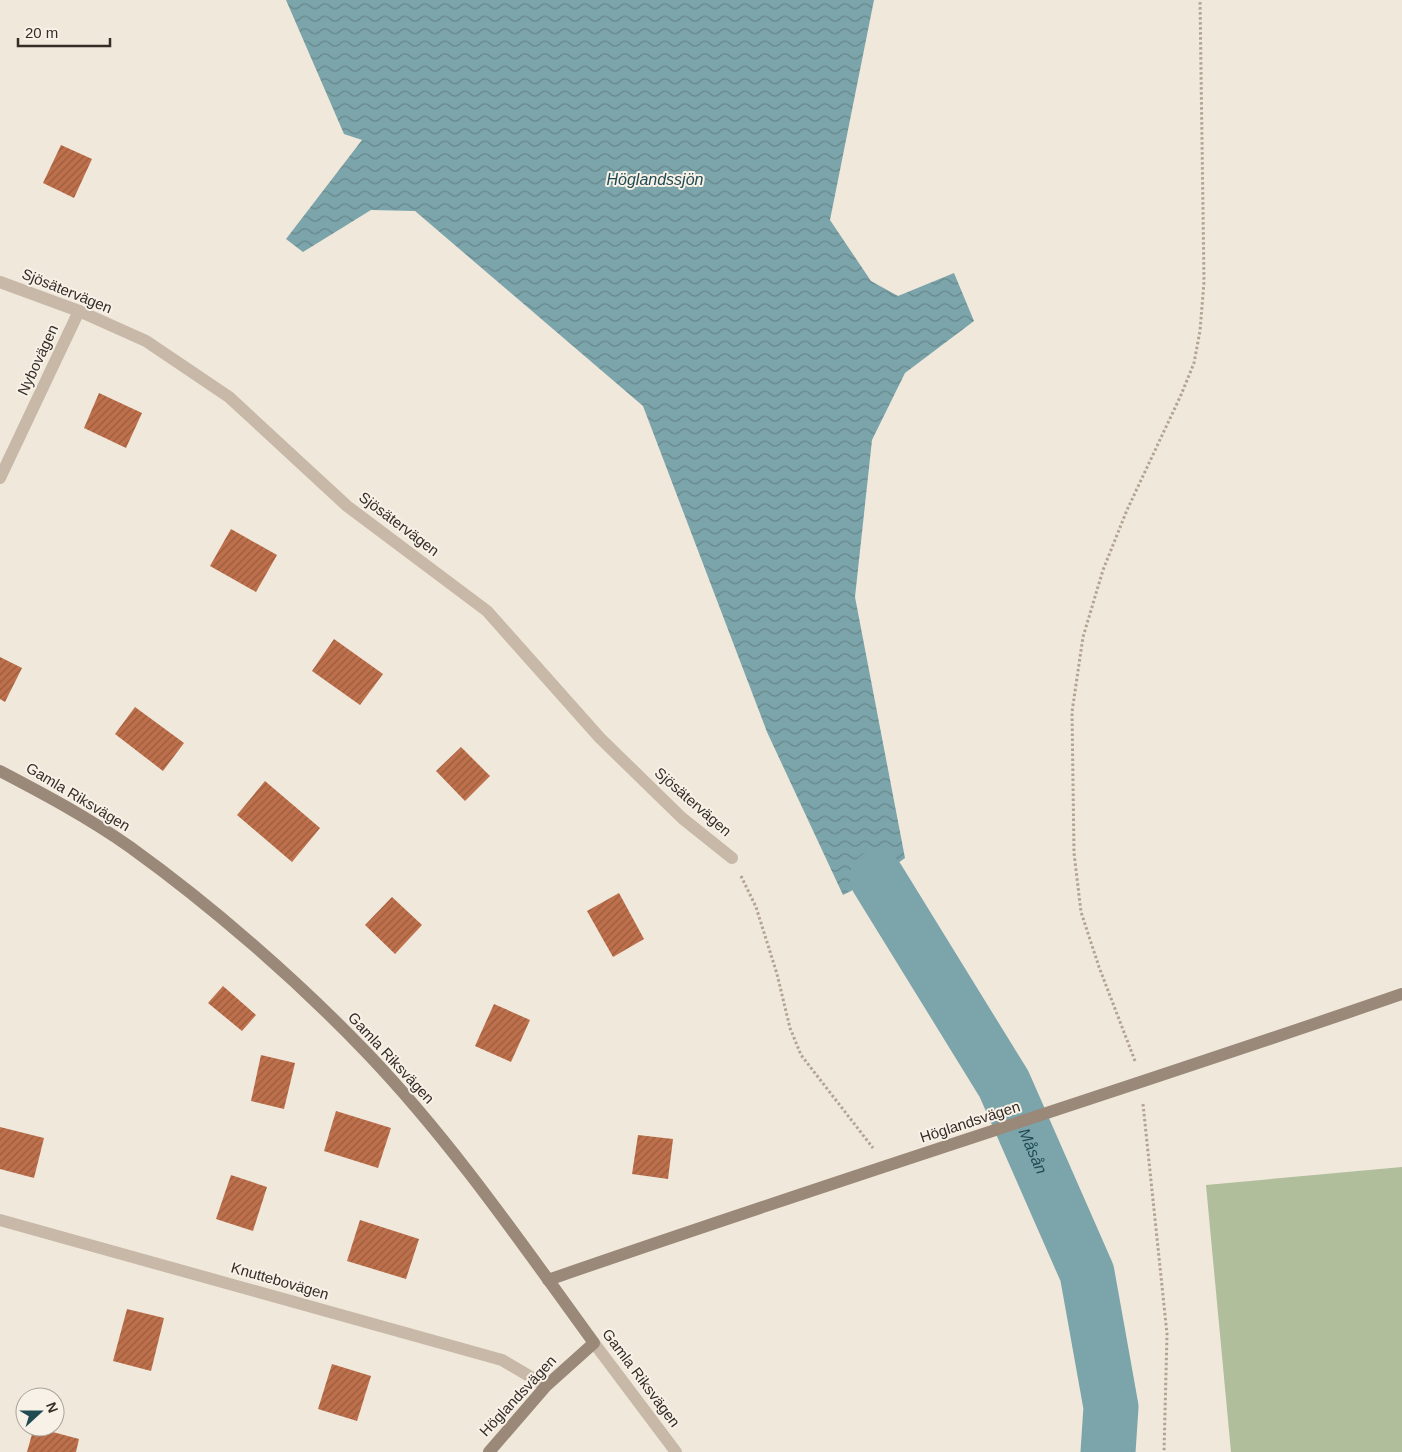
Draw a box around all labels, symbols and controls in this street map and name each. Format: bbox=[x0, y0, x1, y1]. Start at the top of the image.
scale bar bbox=[18, 15, 110, 47]
text: 20 m bbox=[25, 24, 58, 41]
water label: Höglandssjön bbox=[607, 171, 704, 188]
street label: Sjösätervägen bbox=[20, 265, 115, 316]
street label: Nybovägen bbox=[14, 322, 61, 398]
street label: Sjösätervägen bbox=[356, 488, 443, 559]
street label: Gamla Riksvägen bbox=[23, 759, 133, 834]
street label: Sjösätervägen bbox=[652, 764, 735, 839]
street label: Gamla Riksvägen bbox=[345, 1009, 438, 1107]
street label: Höglandsvägen bbox=[918, 1097, 1022, 1146]
water label: Måsån bbox=[1015, 1126, 1050, 1177]
street label: Knuttebovägen bbox=[229, 1258, 331, 1303]
street label: Gamla Riksvägen bbox=[599, 1325, 684, 1430]
street label: Höglandsvägen bbox=[476, 1352, 559, 1440]
north arrow bbox=[15, 1387, 65, 1437]
text: N bbox=[43, 1400, 61, 1415]

